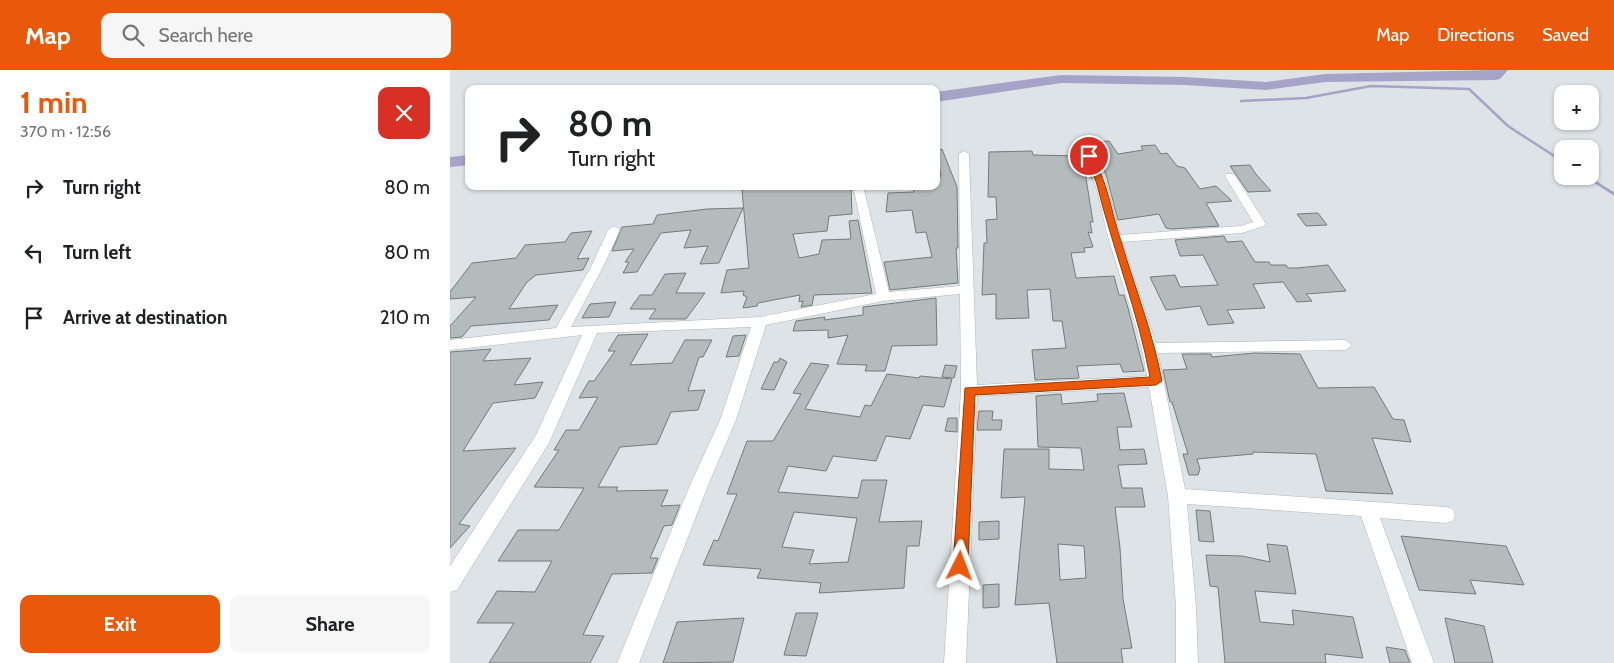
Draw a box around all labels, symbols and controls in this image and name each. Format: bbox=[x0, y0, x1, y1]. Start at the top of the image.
search box bbox=[101, 13, 451, 58]
text: Map bbox=[25, 21, 71, 50]
icon: search bbox=[119, 21, 147, 49]
text: Search here bbox=[159, 24, 253, 47]
text: Map bbox=[1376, 24, 1409, 46]
text: Directions bbox=[1437, 24, 1514, 46]
text: Saved bbox=[1542, 24, 1589, 46]
text: 1 min bbox=[20, 84, 88, 121]
map controls bbox=[1554, 85, 1599, 185]
button: + bbox=[1554, 85, 1599, 130]
button: close bbox=[378, 87, 430, 139]
text: 80 m bbox=[568, 102, 652, 145]
icon: right bbox=[485, 105, 550, 170]
text: 370 m · 12:56 bbox=[20, 122, 111, 141]
pin bbox=[1068, 135, 1110, 177]
button: − bbox=[1554, 140, 1599, 185]
icon: arrive bbox=[1075, 142, 1103, 170]
text: Turn right bbox=[568, 145, 655, 172]
icon: right bbox=[20, 174, 48, 202]
text: Turn right bbox=[63, 176, 141, 199]
text: 80 m bbox=[384, 176, 430, 199]
icon: left bbox=[20, 239, 48, 267]
text: Turn left bbox=[63, 241, 131, 264]
text: 80 m bbox=[384, 241, 430, 264]
icon: arrive bbox=[20, 304, 48, 332]
text: Arrive at destination bbox=[63, 306, 227, 329]
text: 210 m bbox=[380, 306, 430, 329]
position arrow bbox=[933, 539, 985, 591]
button: Exit bbox=[20, 595, 220, 653]
button: Share bbox=[230, 595, 430, 653]

